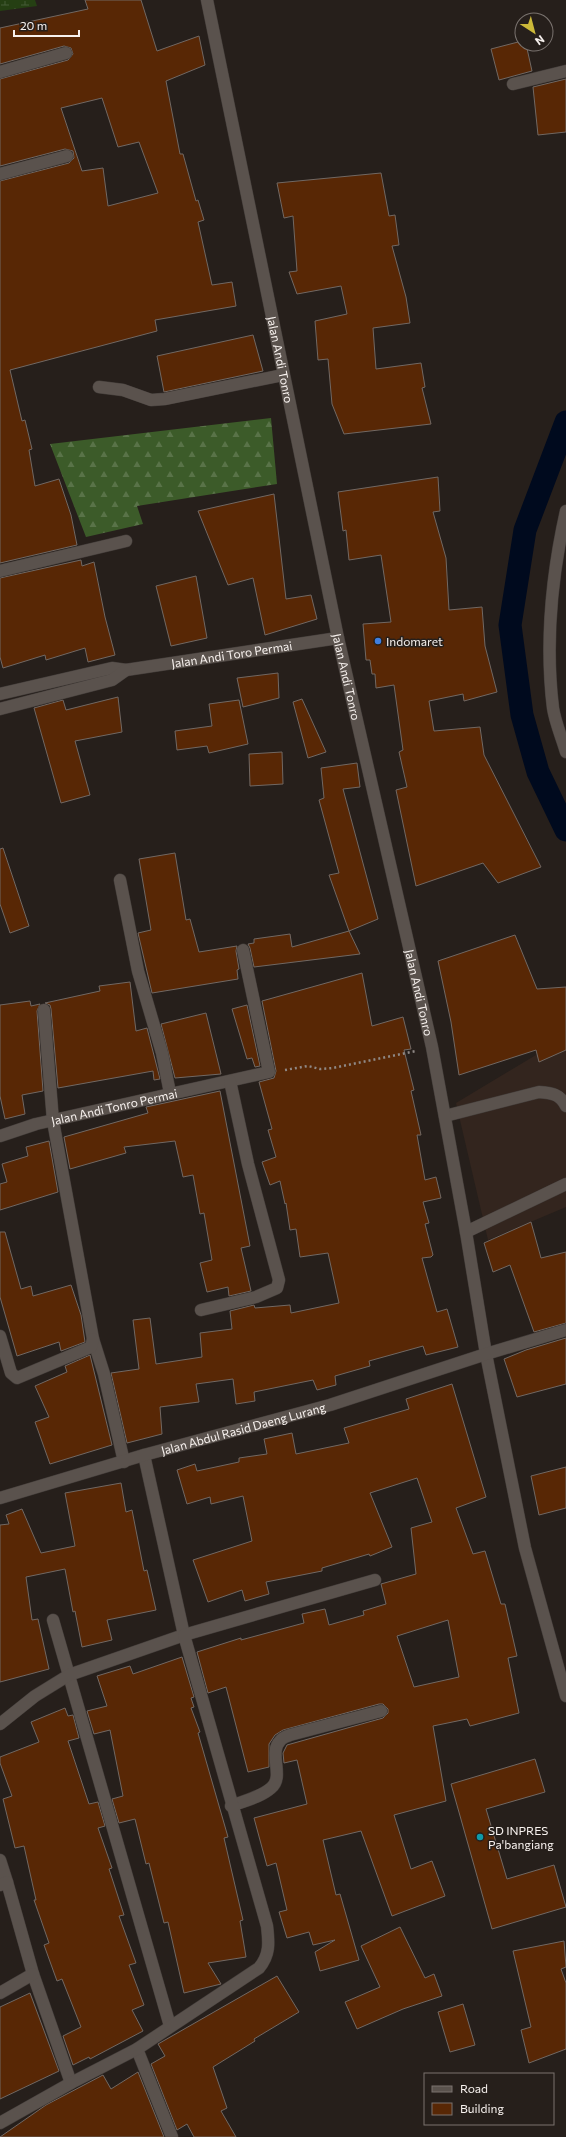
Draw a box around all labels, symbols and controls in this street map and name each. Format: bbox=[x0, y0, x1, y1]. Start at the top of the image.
scale bar bbox=[14, 12, 79, 38]
north arrow bbox=[514, 12, 554, 52]
text: 20 m bbox=[20, 18, 47, 32]
text: N bbox=[533, 33, 547, 48]
street label: Jalan Andi Tonro bbox=[264, 315, 297, 404]
street label: Jalan Andi Tonro bbox=[329, 632, 364, 721]
place label: Indomaret bbox=[386, 634, 443, 648]
marker: Indomaret bbox=[373, 636, 383, 646]
street label: Jalan Andi Toro Permai bbox=[170, 638, 293, 671]
street label: Jalan Andi Tonro bbox=[402, 948, 436, 1037]
street label: Jalan Andi Tonro Permai bbox=[50, 1086, 179, 1128]
street label: Jalan Abdul Rasid Daeng Lurang bbox=[159, 1399, 328, 1458]
place label: SD INPRES Pa'bangiang bbox=[488, 1823, 554, 1851]
marker: SD INPRES Pa'bangiang bbox=[475, 1832, 485, 1842]
legend bbox=[424, 2073, 554, 2125]
text: Road bbox=[460, 2081, 488, 2095]
text: Building bbox=[460, 2101, 504, 2115]

